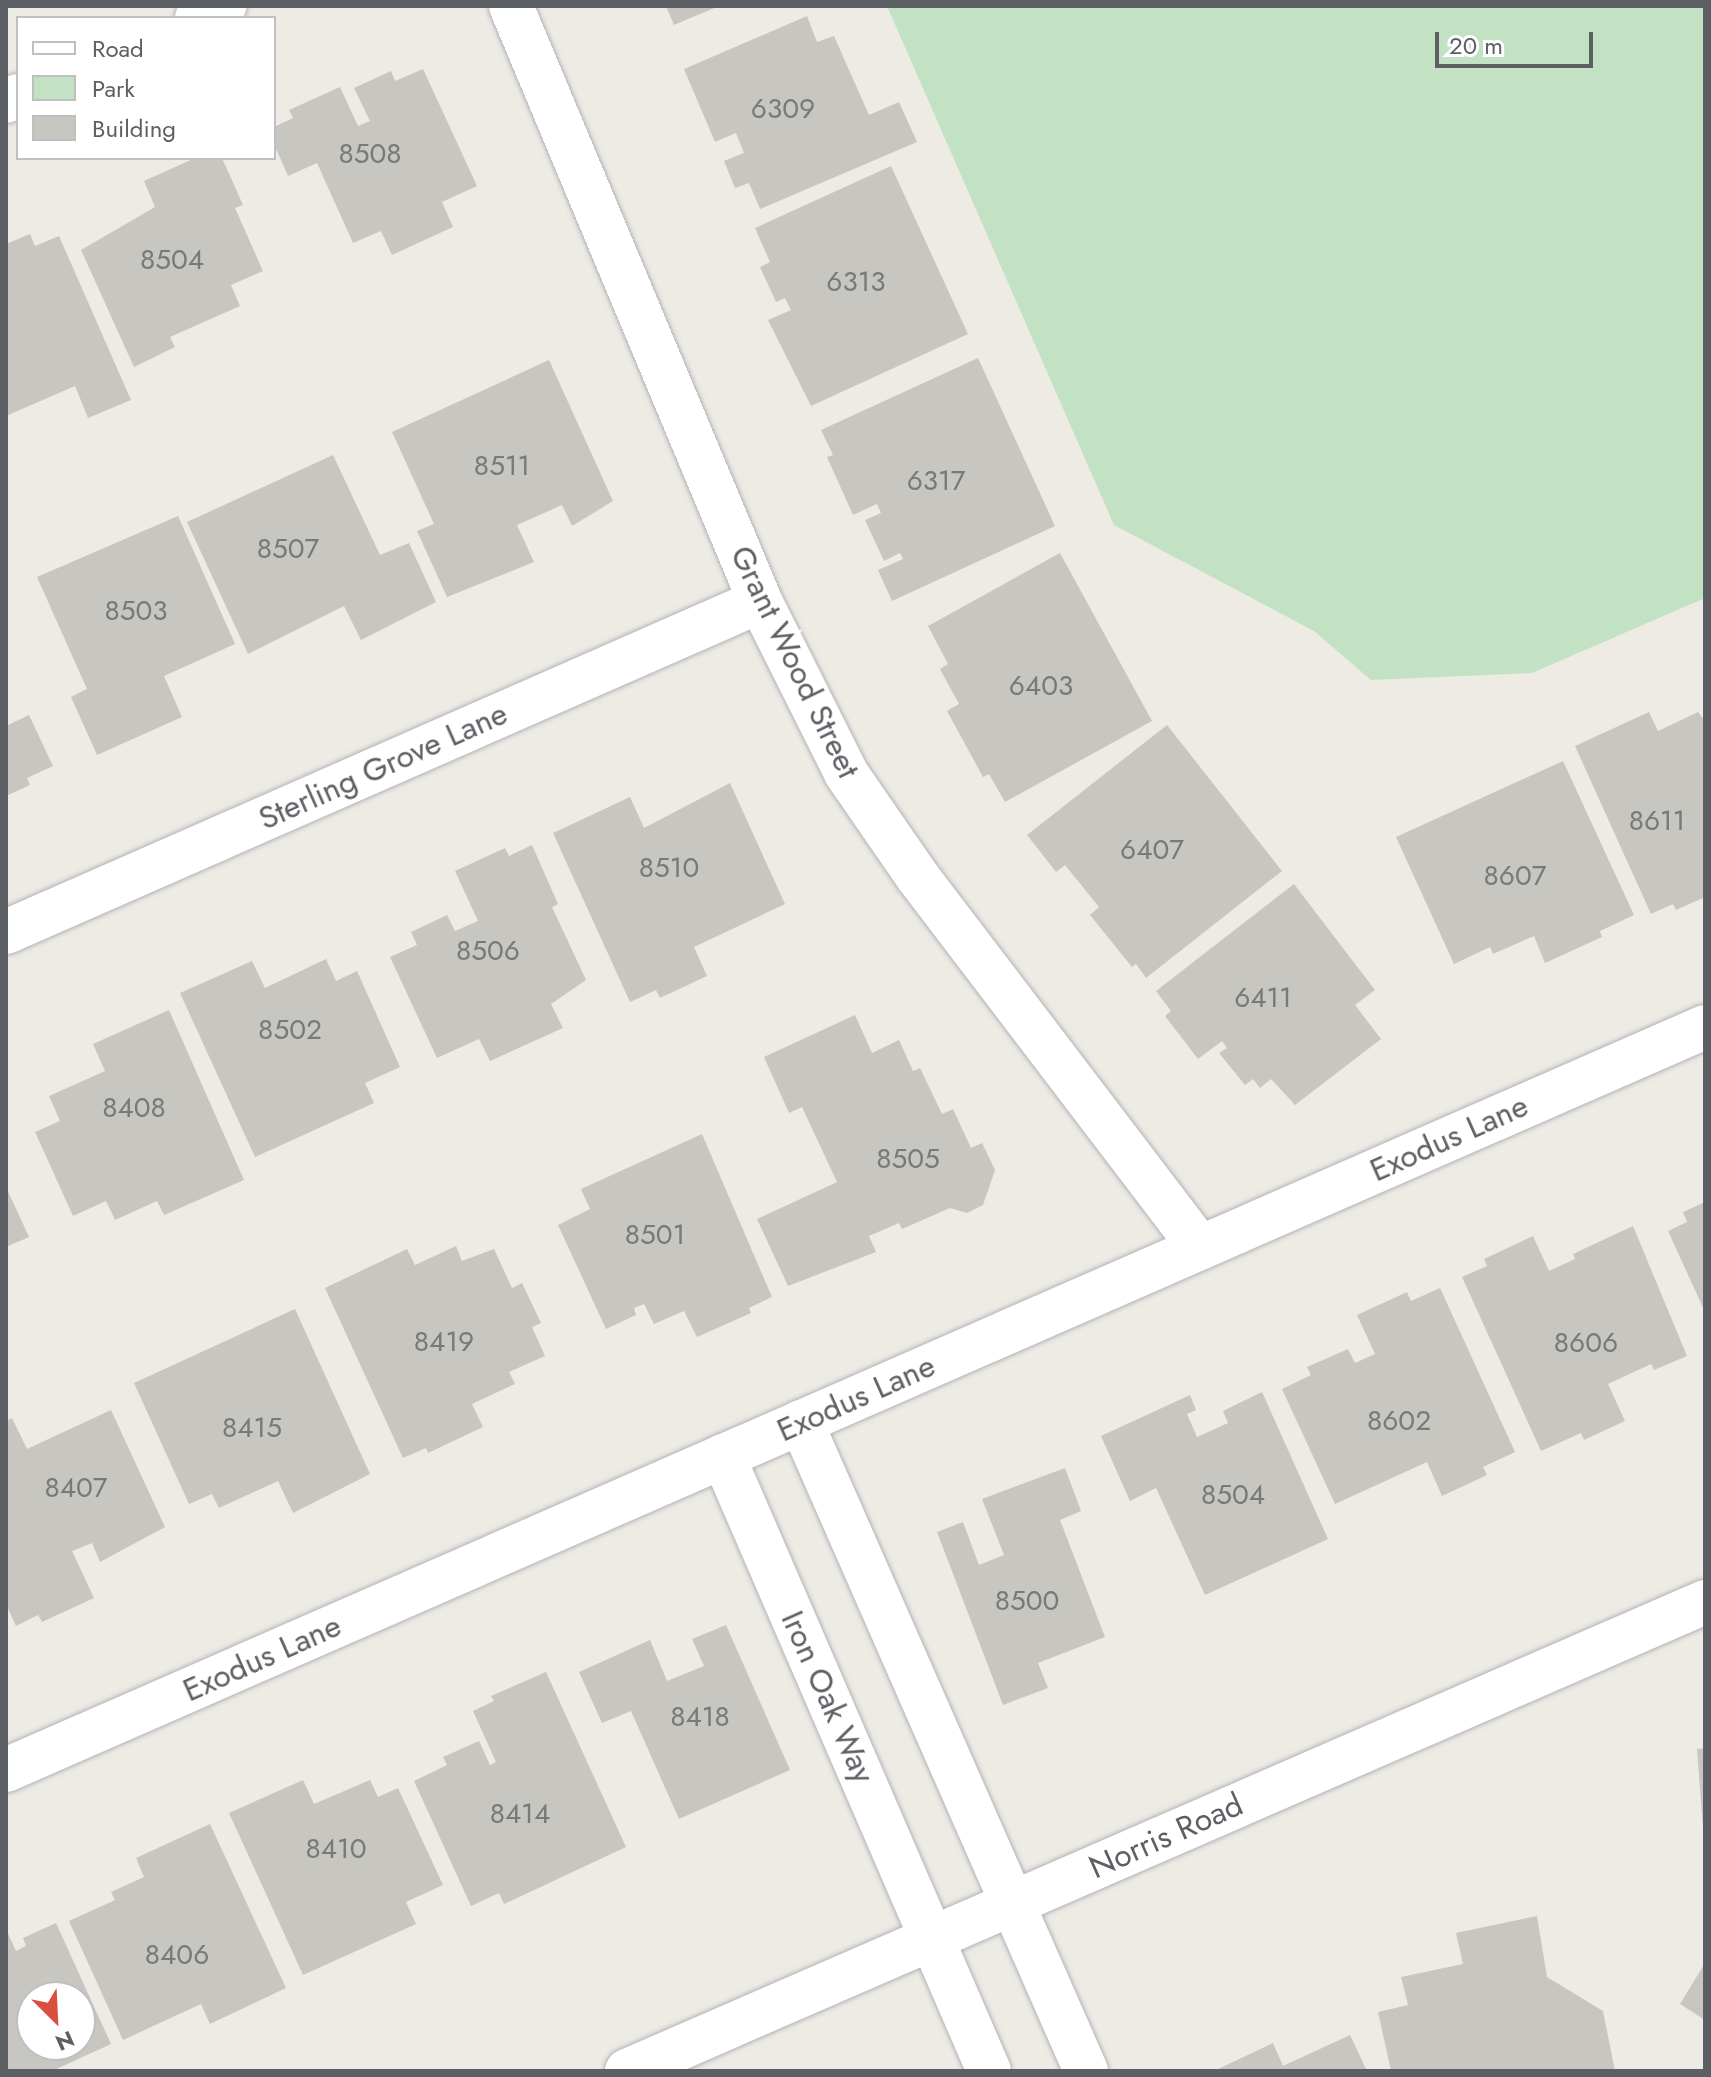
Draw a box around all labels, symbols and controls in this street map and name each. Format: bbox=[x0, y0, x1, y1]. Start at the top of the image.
legend bbox=[16, 16, 276, 160]
scale bar bbox=[1439, 16, 1597, 66]
text: 20 m bbox=[1449, 28, 1503, 63]
text: Road bbox=[92, 31, 144, 66]
text: Park bbox=[92, 71, 135, 106]
house number: 6309 bbox=[751, 92, 815, 126]
text: Building bbox=[92, 111, 176, 146]
house number: 8508 bbox=[338, 137, 402, 171]
house number: 8504 bbox=[140, 243, 204, 277]
house number: 6313 bbox=[826, 265, 886, 299]
house number: 8511 bbox=[474, 449, 530, 483]
house number: 6317 bbox=[907, 464, 965, 498]
house number: 8507 bbox=[257, 532, 319, 566]
street label: Grant Wood Street bbox=[722, 540, 868, 784]
house number: 8503 bbox=[104, 594, 168, 628]
house number: 6403 bbox=[1009, 669, 1073, 703]
street label: Sterling Grove Lane bbox=[253, 694, 513, 838]
house number: 8611 bbox=[1629, 804, 1685, 838]
house number: 6407 bbox=[1120, 833, 1184, 867]
house number: 8510 bbox=[639, 851, 699, 885]
house number: 8607 bbox=[1484, 859, 1546, 893]
house number: 8506 bbox=[456, 934, 520, 968]
house number: 6411 bbox=[1234, 981, 1292, 1015]
house number: 8502 bbox=[258, 1013, 322, 1047]
street label: Exodus Lane bbox=[1364, 1086, 1534, 1190]
house number: 8408 bbox=[102, 1091, 166, 1125]
house number: 8505 bbox=[876, 1142, 940, 1176]
house number: 8501 bbox=[625, 1218, 685, 1252]
house number: 8419 bbox=[414, 1325, 474, 1359]
house number: 8606 bbox=[1554, 1326, 1618, 1360]
street label: Exodus Lane bbox=[771, 1346, 941, 1450]
house number: 8602 bbox=[1367, 1404, 1431, 1438]
house number: 8415 bbox=[222, 1411, 282, 1445]
house number: 8407 bbox=[44, 1471, 108, 1505]
house number: 8504 bbox=[1201, 1478, 1265, 1512]
house number: 8500 bbox=[995, 1584, 1059, 1618]
street label: Iron Oak Way bbox=[773, 1605, 883, 1789]
street label: Exodus Lane bbox=[177, 1606, 347, 1710]
house number: 8418 bbox=[670, 1700, 730, 1734]
street label: Norris Road bbox=[1083, 1785, 1249, 1887]
house number: 8414 bbox=[490, 1797, 550, 1831]
house number: 8410 bbox=[305, 1832, 367, 1866]
house number: 8406 bbox=[145, 1938, 209, 1972]
north arrow bbox=[16, 1981, 96, 2061]
text: N bbox=[50, 2023, 79, 2059]

